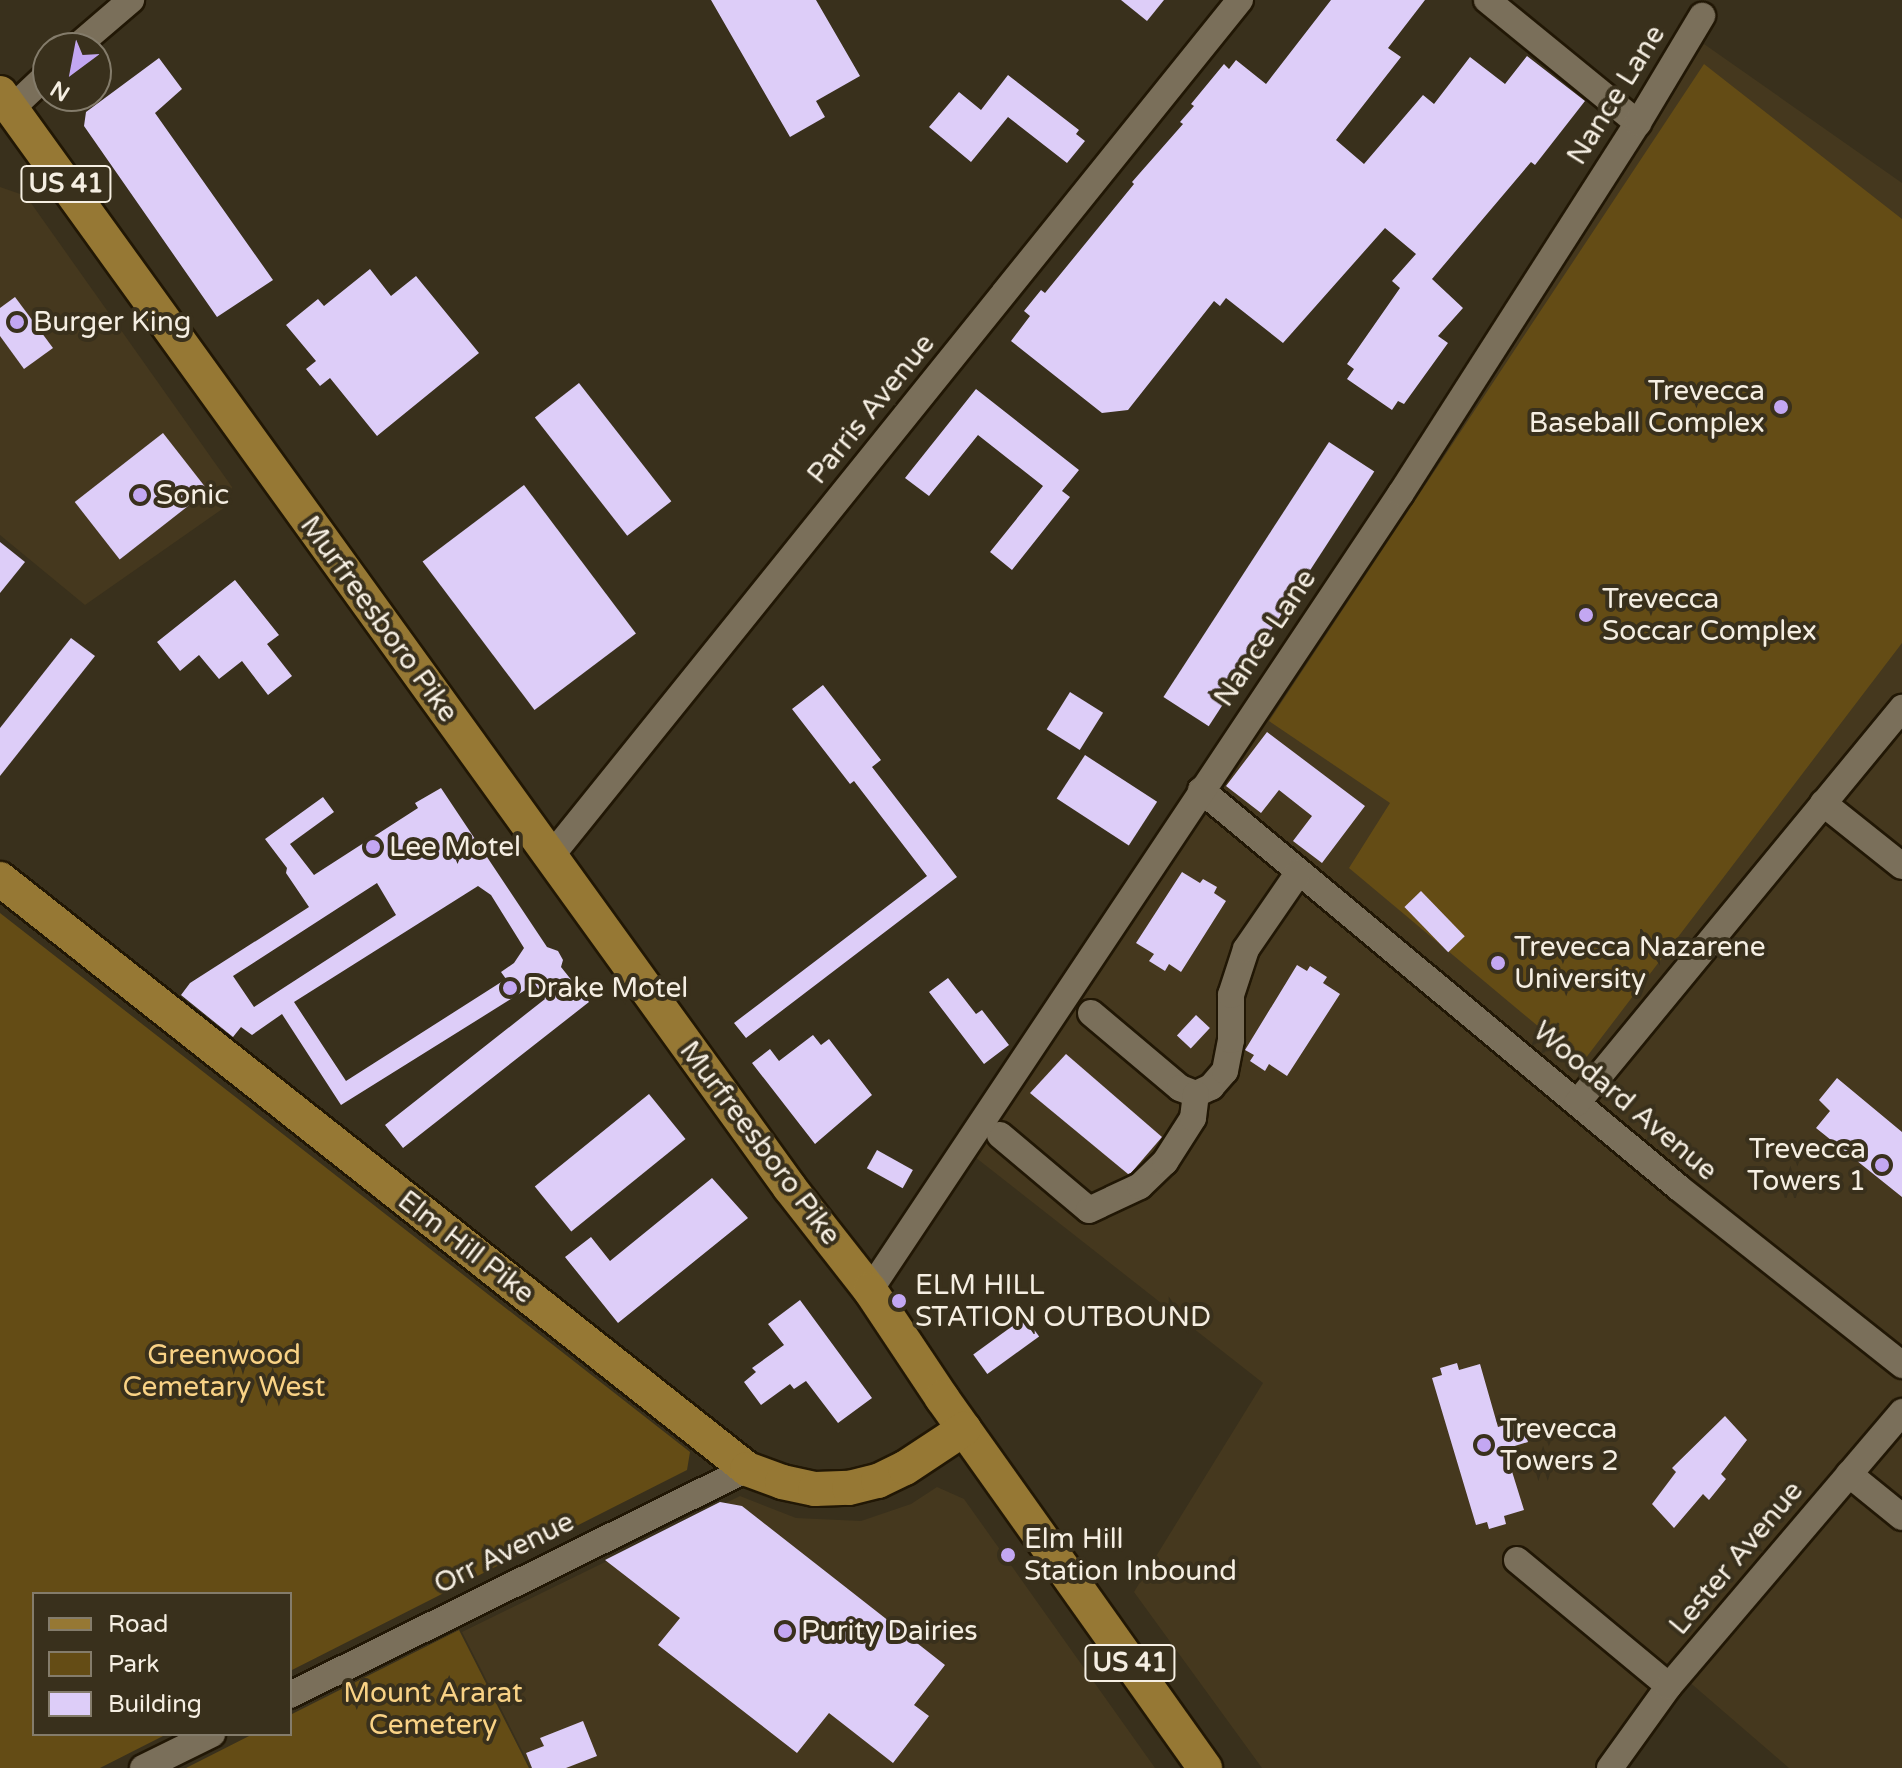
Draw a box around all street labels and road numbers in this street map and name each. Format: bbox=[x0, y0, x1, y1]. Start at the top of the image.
street label: Nance Lane bbox=[1560, 19, 1672, 171]
road number: US 41 bbox=[20, 162, 112, 206]
street label: Parris Avenue bbox=[800, 327, 942, 491]
street label: Murfreesboro Pike bbox=[293, 509, 465, 729]
street label: Nance Lane bbox=[1207, 563, 1323, 713]
street label: Woodard Avenue bbox=[1526, 1014, 1724, 1188]
street label: Murfreesboro Pike bbox=[672, 1035, 848, 1251]
street label: Elm Hill Pike bbox=[391, 1183, 541, 1311]
street label: Lester Avenue bbox=[1662, 1474, 1810, 1642]
street label: Orr Avenue bbox=[429, 1505, 579, 1601]
road number: US 41 bbox=[1084, 1641, 1176, 1685]

